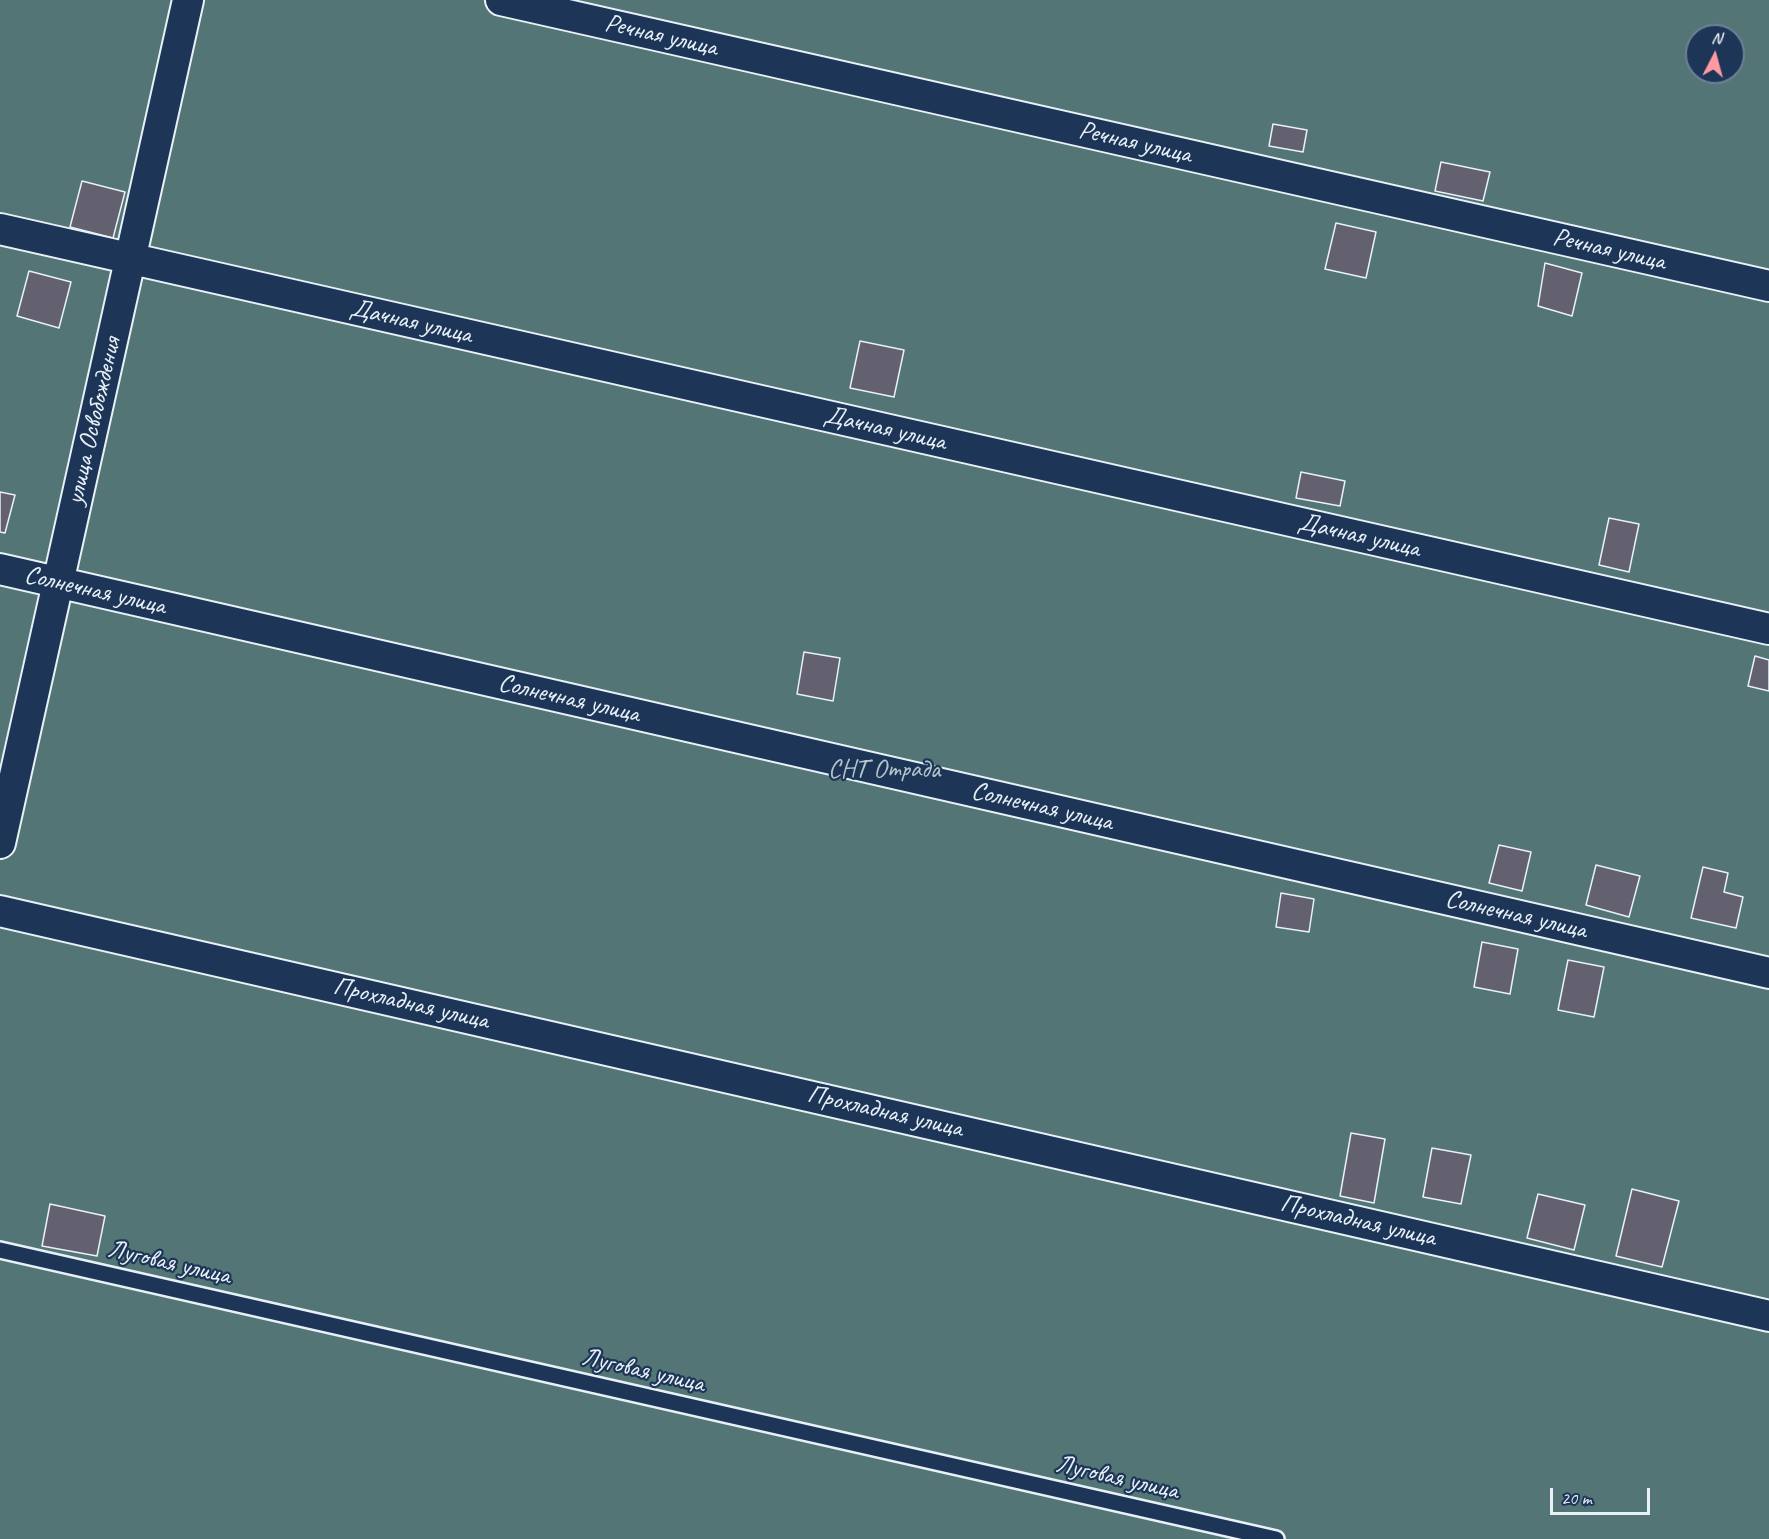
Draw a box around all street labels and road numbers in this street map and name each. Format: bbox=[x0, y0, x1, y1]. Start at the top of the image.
street label: Речная улица bbox=[602, 8, 720, 64]
street label: Речная улица bbox=[1076, 115, 1194, 171]
street label: Речная улица bbox=[1550, 222, 1668, 278]
street label: Дачная улица bbox=[347, 293, 475, 351]
street label: улица Освобождения bbox=[60, 334, 128, 508]
street label: Дачная улица bbox=[821, 400, 949, 458]
street label: Дачная улица bbox=[1295, 507, 1423, 565]
street label: Солнечная улица bbox=[21, 560, 169, 622]
street label: Солнечная улица bbox=[495, 668, 643, 730]
street label: Солнечная улица bbox=[968, 776, 1116, 838]
street label: Солнечная улица bbox=[1442, 884, 1590, 946]
street label: Прохладная улица bbox=[330, 971, 492, 1037]
street label: Прохладная улица bbox=[804, 1079, 966, 1145]
street label: Прохладная улица bbox=[1277, 1188, 1439, 1254]
street label: Луговая улица bbox=[105, 1234, 233, 1292]
street label: Луговая улица bbox=[579, 1342, 707, 1400]
street label: Луговая улица bbox=[1053, 1449, 1181, 1507]

